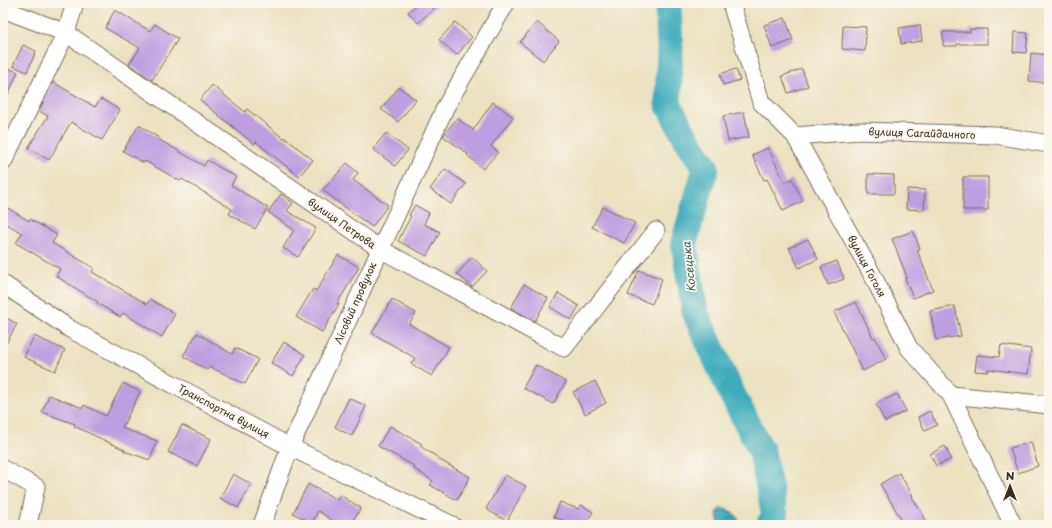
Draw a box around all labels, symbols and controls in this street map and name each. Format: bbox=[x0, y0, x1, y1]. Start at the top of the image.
street label: вулиця Сагайдачного bbox=[868, 123, 976, 142]
street label: вулиця Петрова bbox=[305, 194, 380, 252]
street label: вулиця Гоголя bbox=[845, 232, 890, 299]
water label: Косецька bbox=[677, 240, 700, 293]
street label: Лісовий провулок bbox=[330, 259, 380, 347]
street label: Транспортна вулиця bbox=[176, 380, 273, 441]
north arrow bbox=[990, 466, 1030, 506]
text: N bbox=[1006, 467, 1015, 484]

